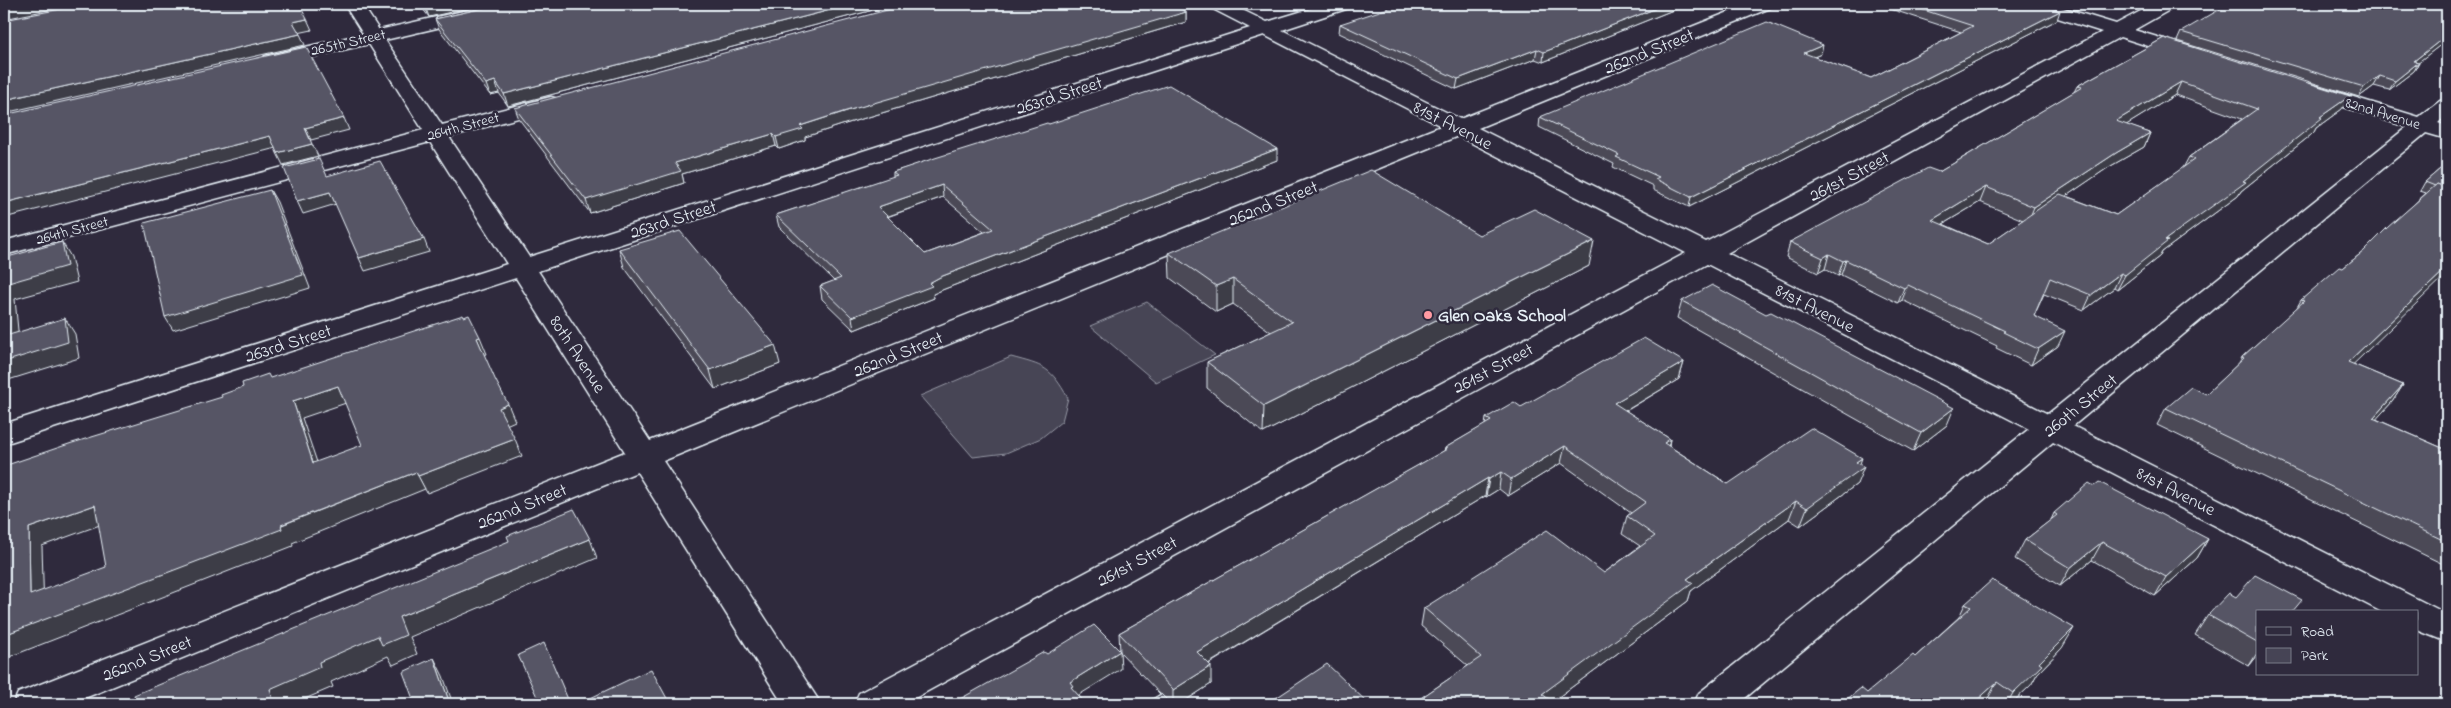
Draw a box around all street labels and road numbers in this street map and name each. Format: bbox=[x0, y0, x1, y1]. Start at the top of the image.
street label: 262nd Street bbox=[1601, 23, 1699, 83]
street label: 265th Street bbox=[309, 24, 388, 62]
street label: 263rd Street bbox=[1013, 71, 1106, 123]
street label: 82nd Avenue bbox=[2342, 92, 2423, 136]
street label: 81st Avenue bbox=[1408, 96, 1497, 158]
street label: 264th Street bbox=[425, 107, 502, 147]
street label: 261st Street bbox=[1805, 146, 1895, 210]
street label: 262nd Street bbox=[1225, 175, 1323, 235]
street label: 263rd Street bbox=[627, 195, 720, 247]
street label: 264th Street bbox=[34, 211, 111, 251]
street label: 81st Avenue bbox=[1770, 279, 1859, 341]
street label: 80th Avenue bbox=[542, 311, 612, 400]
street label: 263rd Street bbox=[242, 319, 335, 371]
street label: 262nd Street bbox=[850, 326, 948, 386]
street label: 261st Street bbox=[1449, 338, 1539, 402]
street label: 260th Street bbox=[2038, 368, 2124, 445]
street label: 81st Avenue bbox=[2131, 462, 2220, 524]
street label: 262nd Street bbox=[474, 478, 572, 538]
street label: 261st Street bbox=[1093, 531, 1183, 595]
street label: 262nd Street bbox=[99, 630, 197, 690]

